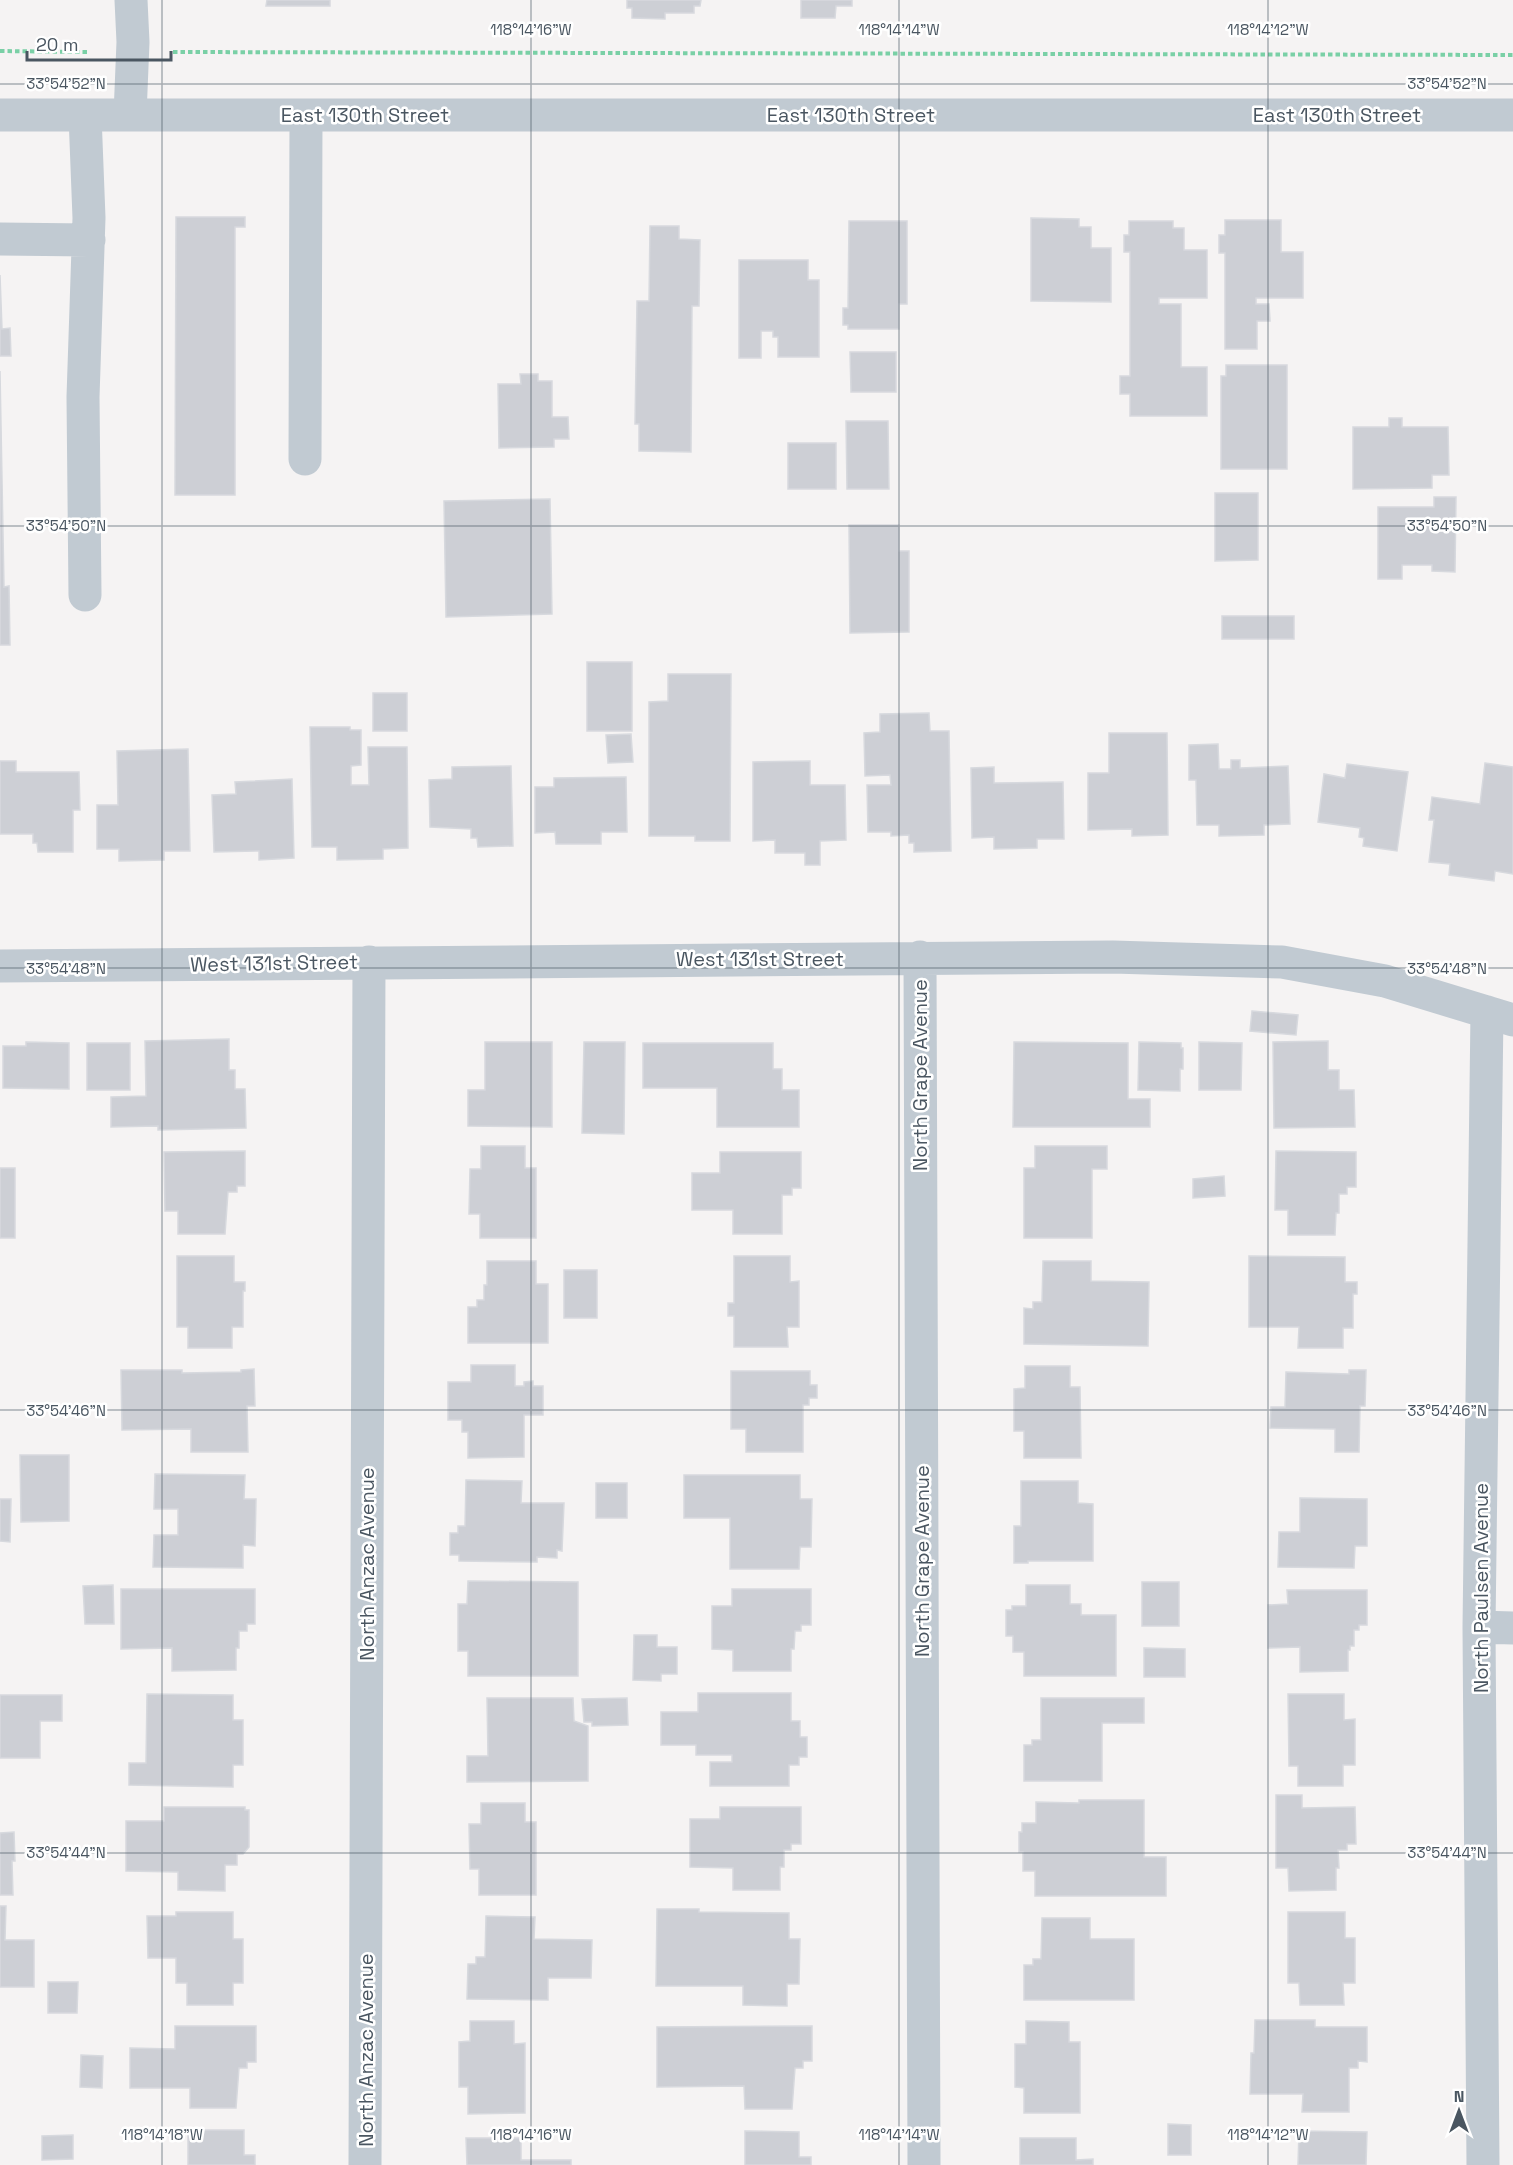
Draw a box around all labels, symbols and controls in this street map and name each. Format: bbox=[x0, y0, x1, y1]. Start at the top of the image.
text: 118°14'16"W bbox=[490, 20, 572, 39]
text: 118°14'14"W bbox=[858, 20, 940, 39]
text: 118°14'12"W bbox=[1227, 20, 1309, 39]
scale bar bbox=[27, 24, 171, 62]
text: 20 m bbox=[36, 33, 79, 56]
text: 33°54'52"N bbox=[26, 74, 106, 93]
text: 33°54'52"N bbox=[1407, 74, 1487, 93]
street label: East 130th Street bbox=[281, 102, 449, 128]
street label: East 130th Street bbox=[767, 102, 935, 128]
street label: East 130th Street bbox=[1253, 102, 1421, 128]
text: 33°54'50"N bbox=[26, 516, 106, 535]
text: 33°54'50"N bbox=[1407, 516, 1487, 535]
street label: West 131st Street bbox=[676, 946, 844, 972]
street label: West 131st Street bbox=[190, 949, 358, 977]
text: 33°54'48"N bbox=[26, 959, 106, 978]
text: 33°54'48"N bbox=[1407, 959, 1487, 978]
street label: North Grape Avenue bbox=[907, 979, 933, 1171]
text: 33°54'46"N bbox=[26, 1401, 106, 1420]
text: 33°54'46"N bbox=[1407, 1401, 1487, 1420]
street label: North Grape Avenue bbox=[909, 1465, 935, 1657]
street label: North Anzac Avenue bbox=[354, 1467, 380, 1661]
street label: North Paulsen Avenue bbox=[1468, 1483, 1494, 1693]
text: 33°54'44"N bbox=[26, 1843, 106, 1862]
text: 33°54'44"N bbox=[1407, 1843, 1487, 1862]
street label: North Anzac Avenue bbox=[353, 1953, 379, 2147]
north arrow bbox=[1429, 2081, 1489, 2141]
text: N bbox=[1454, 2086, 1464, 2107]
text: 118°14'18"W bbox=[121, 2125, 203, 2144]
text: 118°14'16"W bbox=[490, 2125, 572, 2144]
text: 118°14'14"W bbox=[858, 2125, 940, 2144]
text: 118°14'12"W bbox=[1227, 2125, 1309, 2144]

